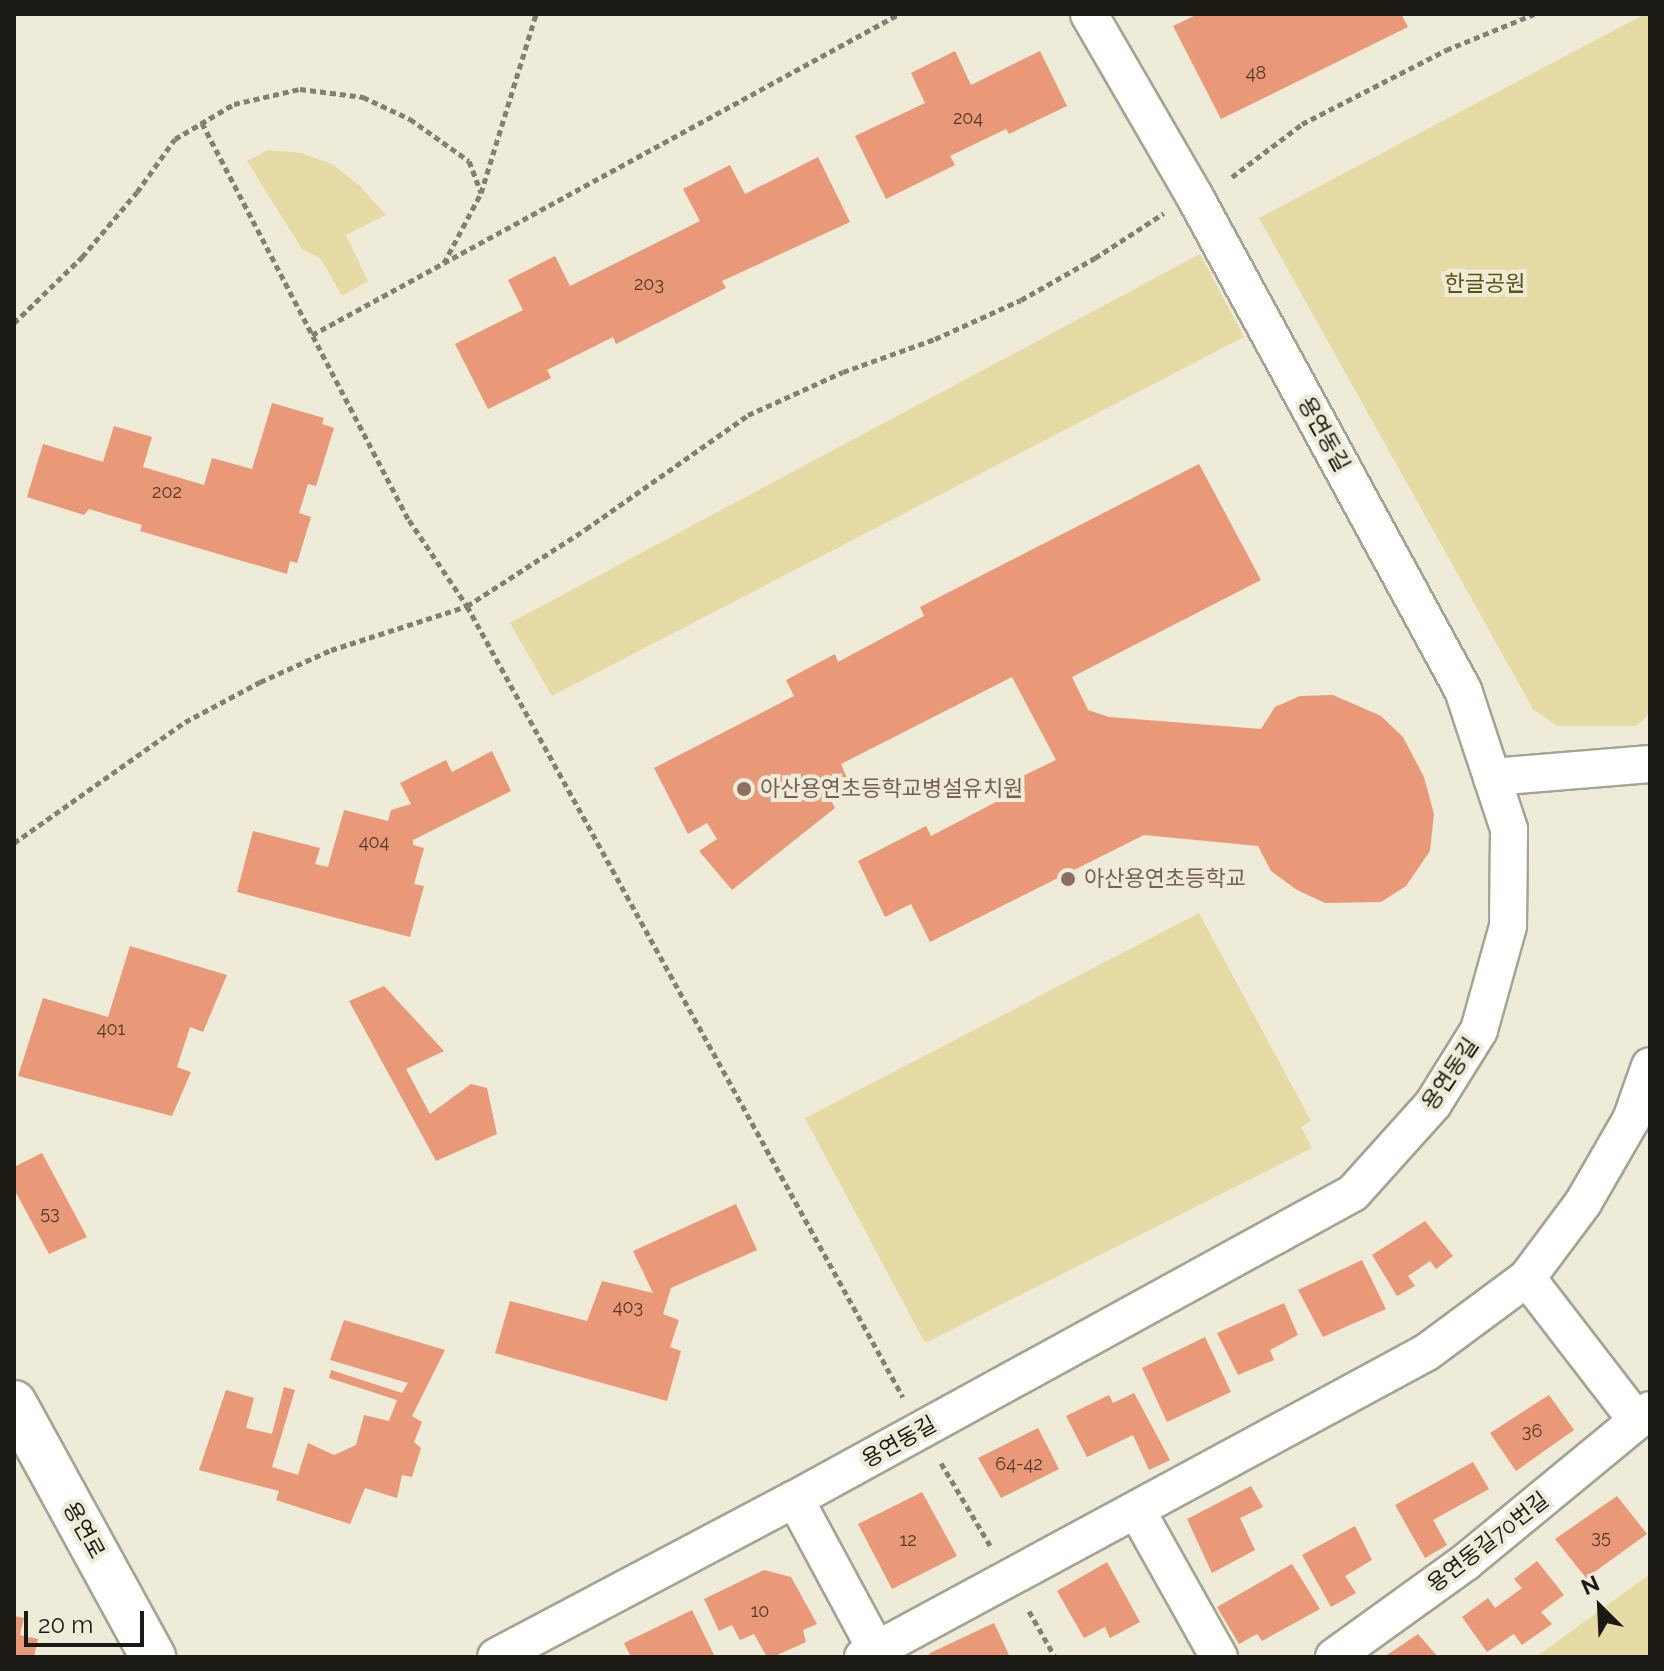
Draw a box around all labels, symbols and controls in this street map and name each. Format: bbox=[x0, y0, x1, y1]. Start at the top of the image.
house number: 48 bbox=[1246, 62, 1266, 84]
house number: 204 bbox=[953, 107, 983, 129]
park label: 한글공원 bbox=[1445, 271, 1525, 297]
house number: 203 bbox=[634, 273, 664, 295]
street label: 용연동길 bbox=[1293, 392, 1355, 476]
house number: 202 bbox=[152, 481, 182, 503]
place label: 아산용연초등학교병설유치원 bbox=[760, 776, 1023, 802]
marker: 아산용연초등학교병설유치원 bbox=[735, 780, 753, 798]
house number: 404 bbox=[359, 831, 389, 853]
place label: 아산용연초등학교 bbox=[1084, 866, 1246, 892]
marker: 아산용연초등학교 bbox=[1059, 870, 1077, 888]
house number: 401 bbox=[97, 1018, 125, 1040]
street label: 용연동길 bbox=[1416, 1033, 1484, 1115]
house number: 53 bbox=[40, 1202, 60, 1224]
house number: 403 bbox=[613, 1296, 643, 1318]
street label: 용연동길 bbox=[857, 1411, 941, 1473]
house number: 36 bbox=[1522, 1420, 1542, 1442]
house number: 64-42 bbox=[995, 1453, 1043, 1475]
street label: 용연동길70번길 bbox=[1422, 1486, 1554, 1598]
street label: 용연로 bbox=[58, 1497, 110, 1563]
house number: 35 bbox=[1591, 1526, 1611, 1548]
house number: 12 bbox=[899, 1529, 917, 1551]
north arrow bbox=[1560, 1567, 1640, 1647]
text: N bbox=[1577, 1570, 1603, 1600]
scale bar bbox=[28, 1595, 148, 1645]
house number: 10 bbox=[751, 1600, 769, 1622]
text: 20 m bbox=[38, 1610, 93, 1639]

